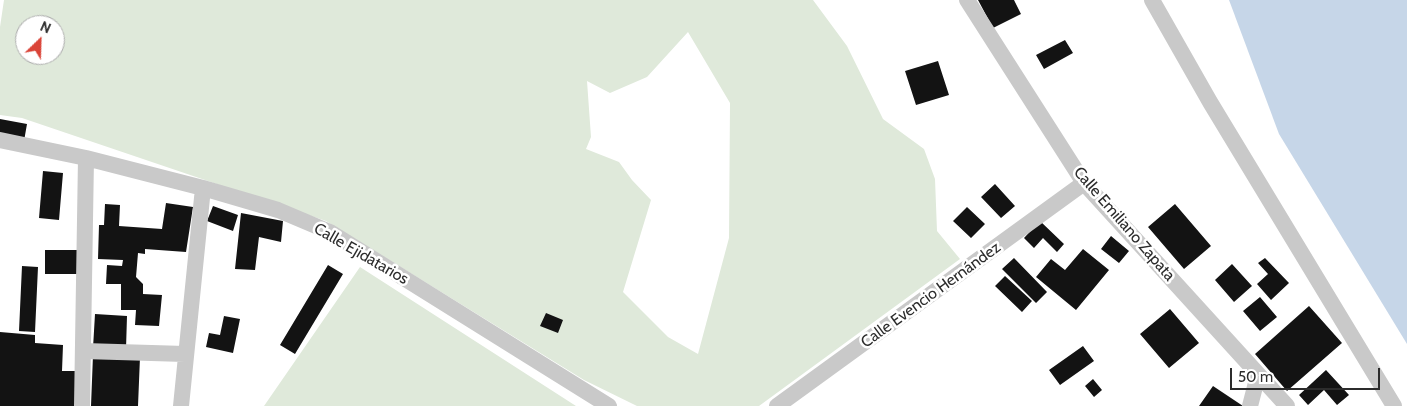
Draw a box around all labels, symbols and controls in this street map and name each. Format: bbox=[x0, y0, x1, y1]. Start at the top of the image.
north arrow bbox=[15, 15, 65, 65]
text: N bbox=[38, 17, 54, 37]
street label: Calle Emiliano Zapata bbox=[1069, 163, 1179, 285]
street label: Calle Ejidatarios bbox=[310, 219, 412, 289]
street label: Calle Evencio Hernández bbox=[857, 238, 1005, 352]
scale bar bbox=[1232, 358, 1382, 390]
text: 50 m bbox=[1238, 368, 1273, 386]

